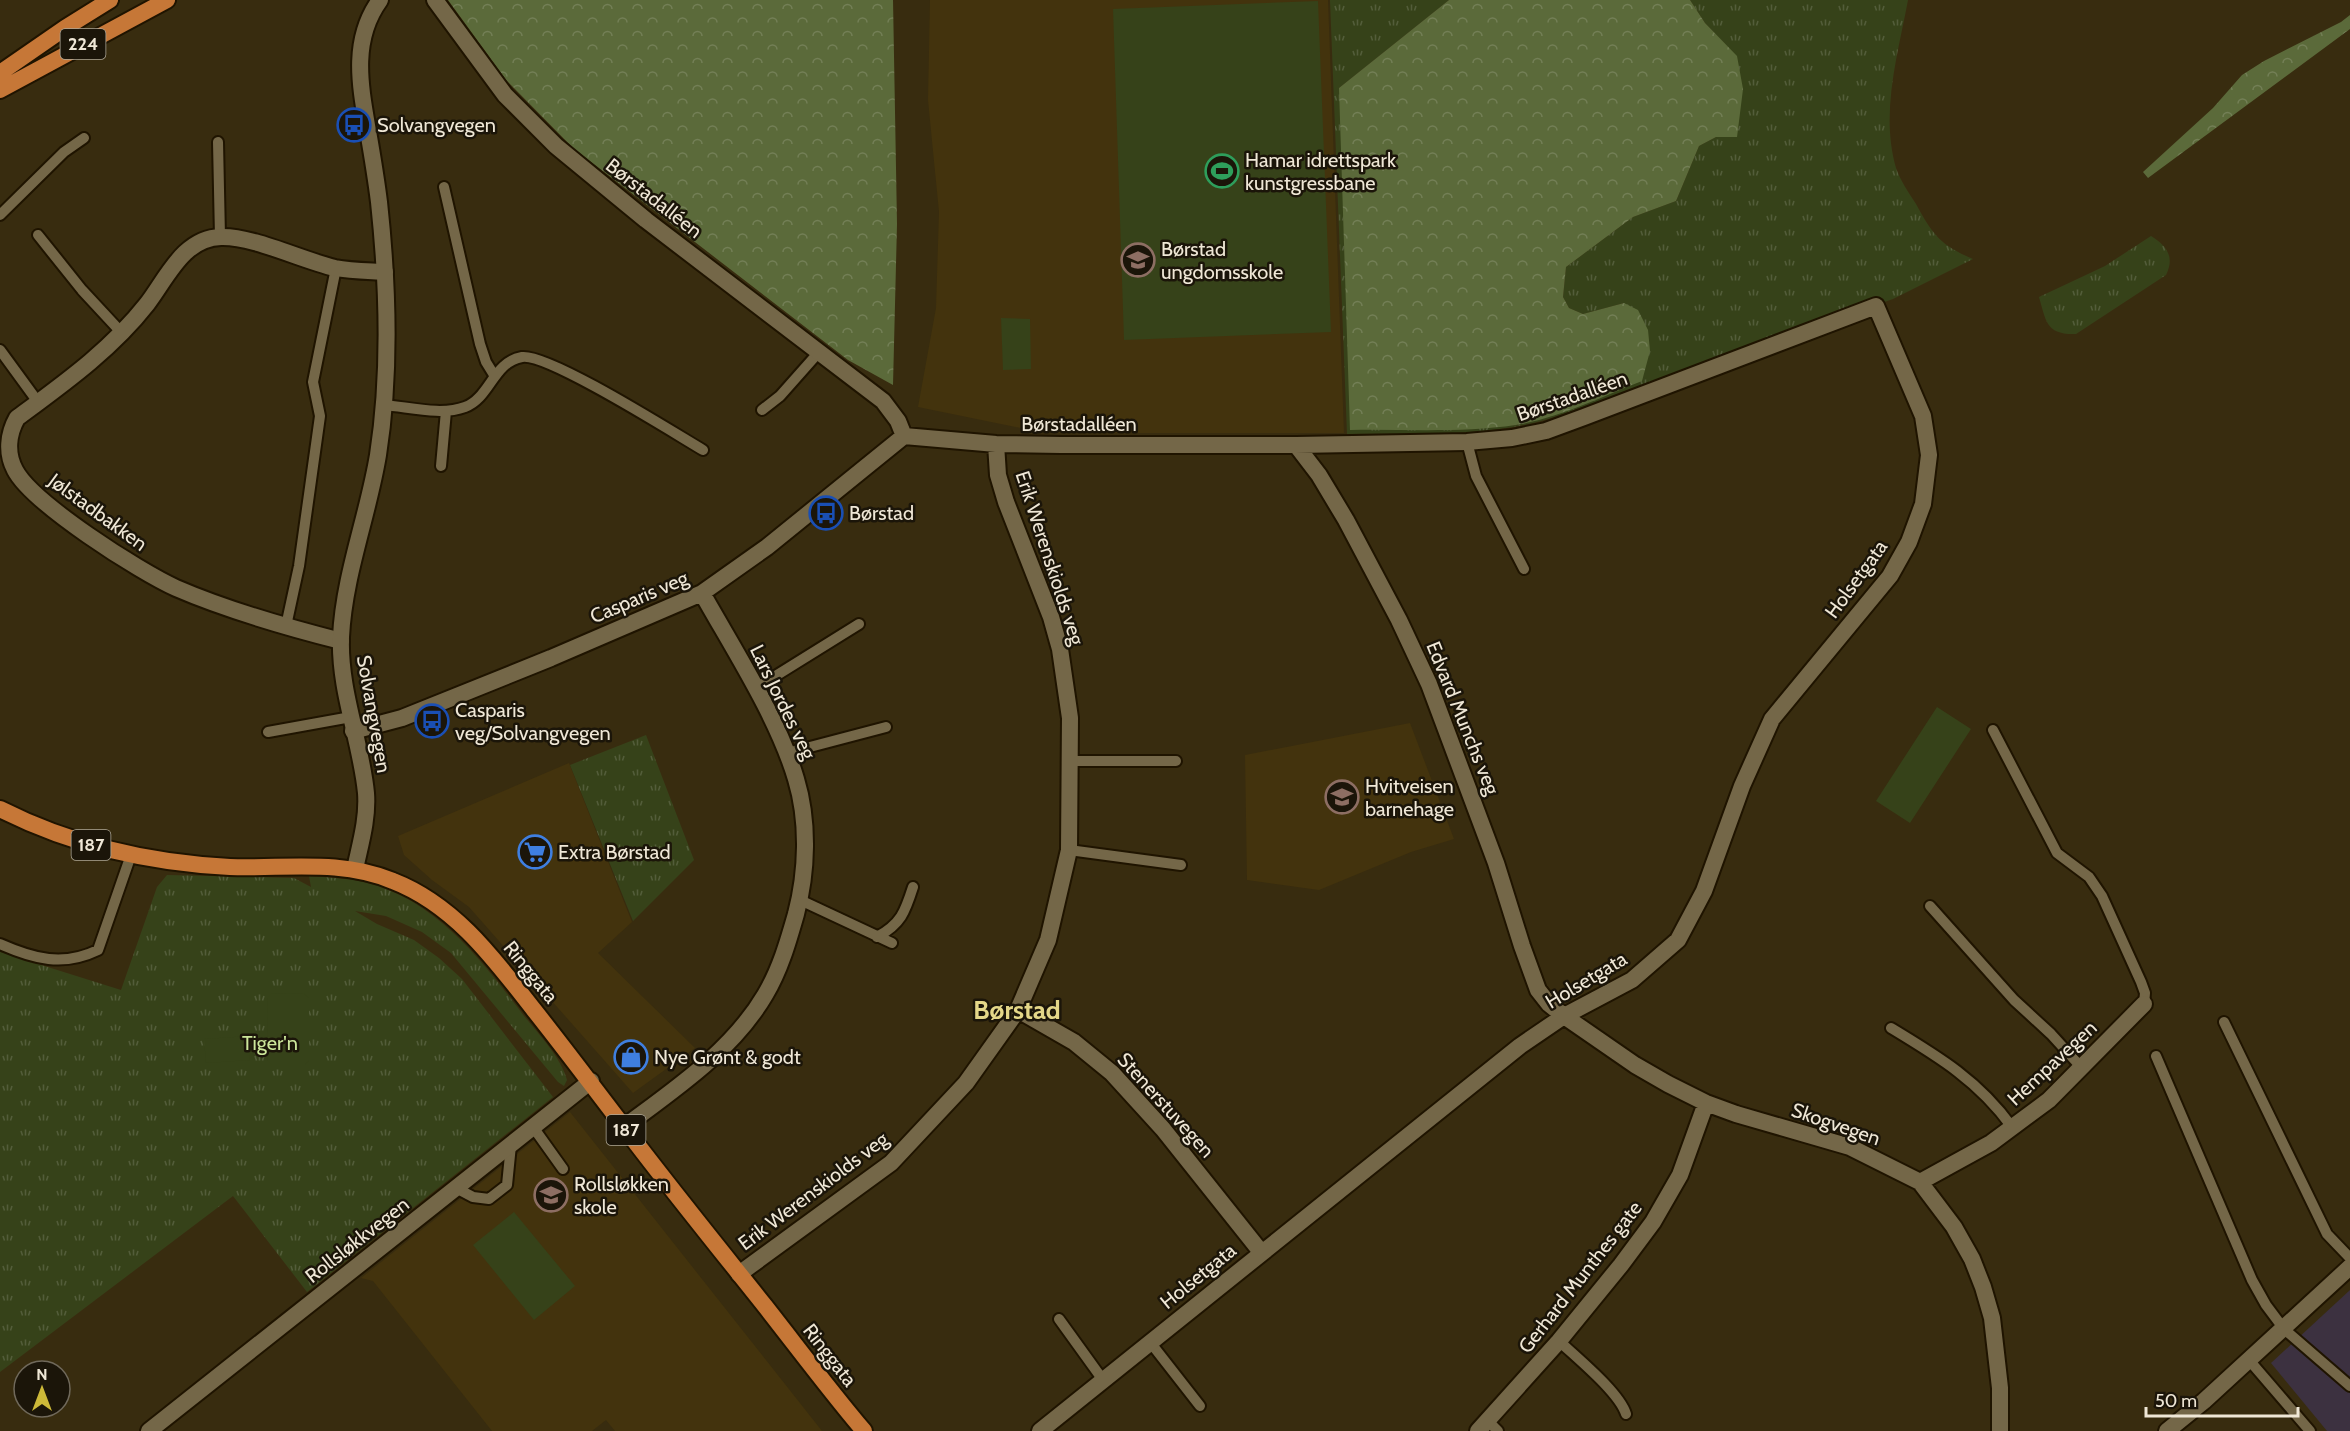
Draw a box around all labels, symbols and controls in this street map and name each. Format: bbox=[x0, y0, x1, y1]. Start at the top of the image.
road number: 224 bbox=[60, 29, 106, 59]
bus stop icon: Solvangvegen bbox=[336, 107, 372, 143]
place label: Solvangvegen bbox=[377, 113, 496, 137]
place label: Hamar idrettspark kunstgressbane bbox=[1245, 148, 1396, 195]
street label: Børstadalléen bbox=[601, 153, 707, 243]
sports icon: Hamar idrettspark kunstgressbane bbox=[1204, 153, 1240, 189]
place label: Børstad ungdomsskole bbox=[1161, 237, 1283, 284]
school or university icon: Børstad ungdomsskole bbox=[1120, 242, 1156, 278]
street label: Børstadalléen bbox=[1513, 366, 1631, 426]
street label: Børstadalléen bbox=[1021, 412, 1137, 436]
street label: Jølstadbakken bbox=[43, 468, 152, 556]
street label: Erik Werenskiolds veg bbox=[1011, 468, 1090, 649]
bus stop icon: Børstad bbox=[808, 495, 844, 531]
place label: Børstad bbox=[849, 501, 914, 525]
street label: Holsetgata bbox=[1820, 535, 1893, 623]
street label: Casparis veg bbox=[586, 565, 693, 628]
street label: Edvard Munchs veg bbox=[1421, 638, 1505, 799]
street label: Lars Jordes veg bbox=[745, 641, 822, 764]
street label: Solvangvegen bbox=[352, 653, 396, 775]
place label: Casparis veg/Solvangvegen bbox=[455, 698, 611, 745]
bus stop icon: Casparis veg/Solvangvegen bbox=[414, 703, 450, 739]
place label: Hvitveisen barnehage bbox=[1365, 774, 1454, 821]
school or university icon: Hvitveisen barnehage bbox=[1324, 779, 1360, 815]
road number: 187 bbox=[72, 830, 110, 860]
supermarket icon: Extra Børstad bbox=[517, 834, 553, 870]
place label: Extra Børstad bbox=[558, 840, 671, 864]
street label: Ringgata bbox=[499, 936, 564, 1008]
street label: Holsetgata bbox=[1541, 946, 1631, 1014]
district label: Børstad bbox=[973, 994, 1061, 1026]
street label: Hempavegen bbox=[2002, 1016, 2102, 1110]
park label: Tiger'n bbox=[242, 1031, 298, 1055]
shop icon: Nye Grønt & godt bbox=[613, 1039, 649, 1075]
place label: Nye Grønt & godt bbox=[654, 1045, 801, 1069]
street label: Stenerstuvegen bbox=[1113, 1048, 1219, 1162]
street label: Skogvegen bbox=[1788, 1098, 1884, 1150]
road number: 187 bbox=[606, 1115, 646, 1145]
street label: Erik Werenskiolds veg bbox=[733, 1126, 894, 1255]
place label: Rollsløkken skole bbox=[574, 1172, 669, 1219]
school or university icon: Rollsløkken skole bbox=[533, 1177, 569, 1213]
street label: Rollsløkkvegen bbox=[300, 1192, 414, 1288]
street label: Gerhard Munthes gate bbox=[1513, 1196, 1647, 1358]
street label: Holsetgata bbox=[1155, 1238, 1241, 1314]
street label: Ringgata bbox=[798, 1319, 862, 1391]
north arrow bbox=[12, 1359, 72, 1419]
text: N bbox=[36, 1365, 48, 1384]
scale bar bbox=[2146, 1380, 2298, 1418]
text: 50 m bbox=[2155, 1390, 2197, 1412]

